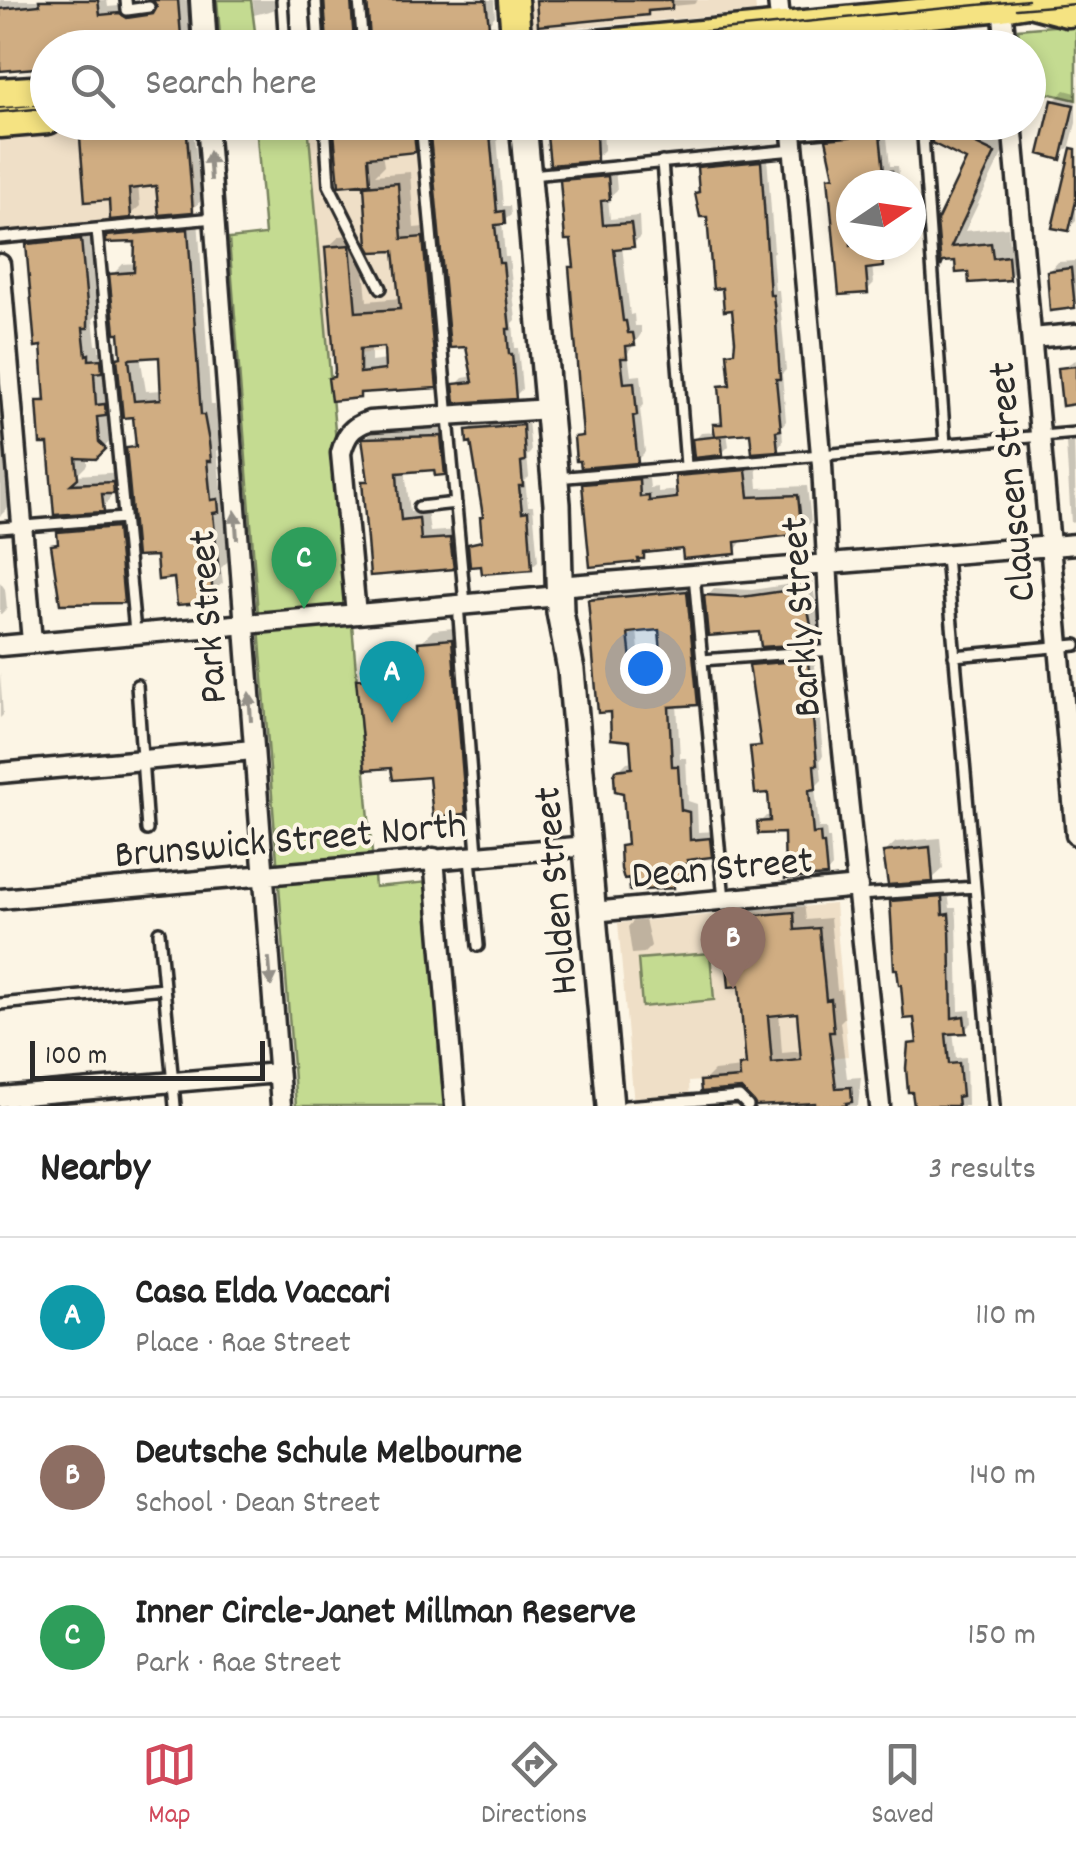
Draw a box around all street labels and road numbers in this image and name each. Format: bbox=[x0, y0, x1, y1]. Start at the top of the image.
street label: Clauscen Street bbox=[977, 359, 1054, 604]
street label: Barkly Street bbox=[769, 514, 840, 719]
street label: Park Street bbox=[177, 528, 246, 706]
street label: Holden Street bbox=[522, 784, 597, 997]
street label: Brunswick Street North bbox=[112, 800, 469, 887]
street label: Dean Street bbox=[630, 835, 816, 908]

